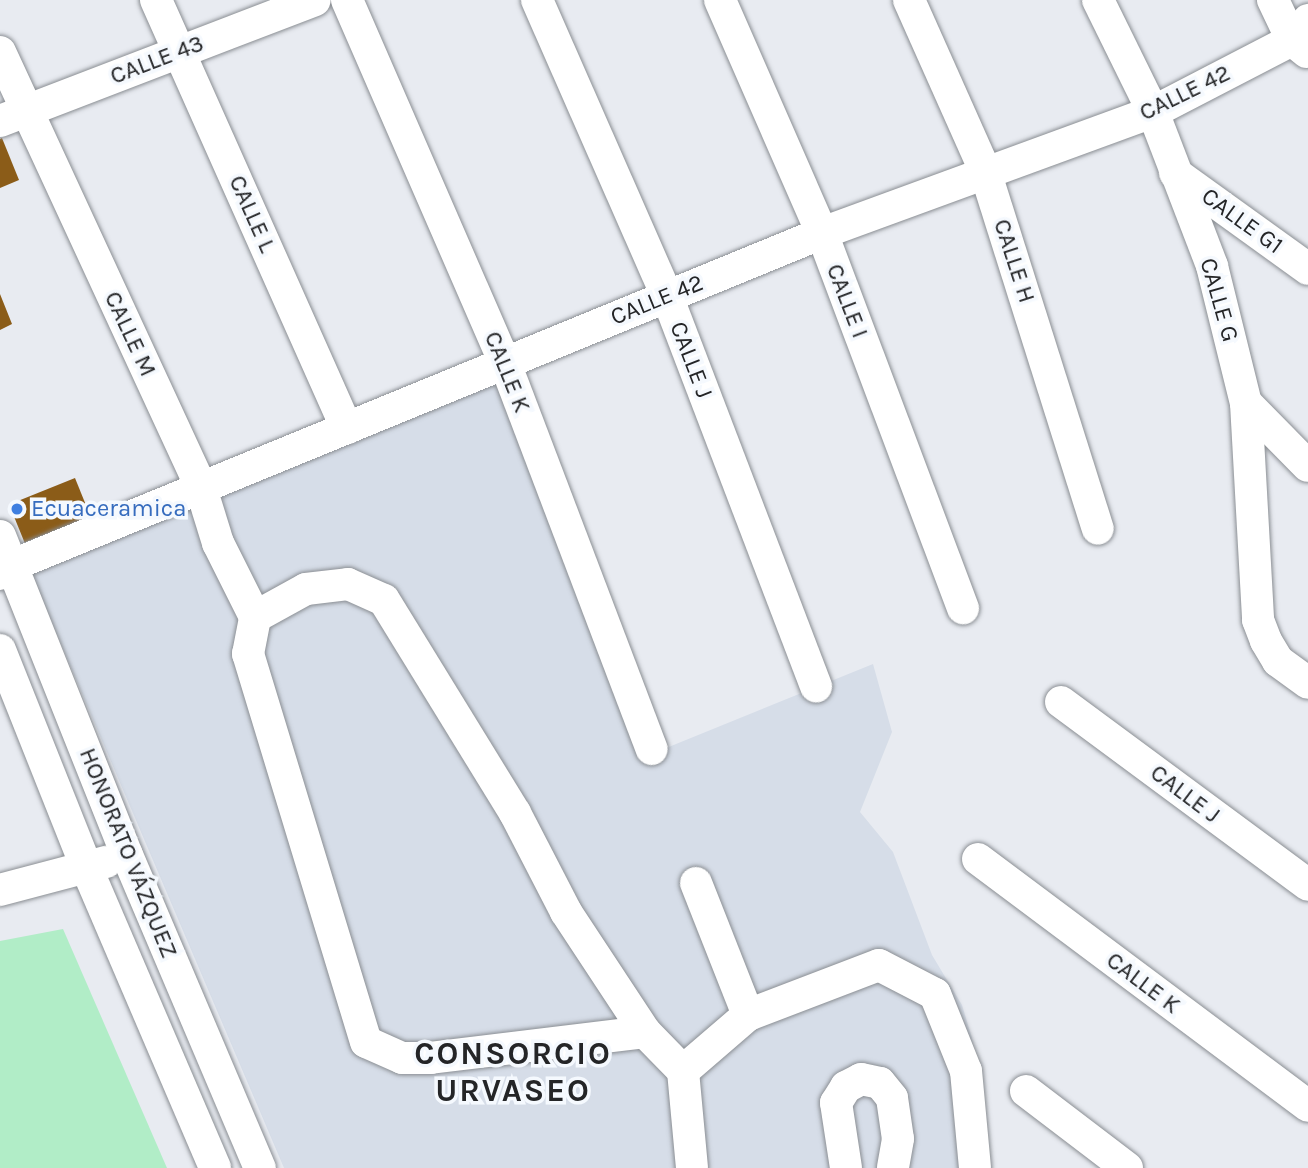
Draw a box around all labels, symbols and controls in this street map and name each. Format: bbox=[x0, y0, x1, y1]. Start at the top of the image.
street label: CALLE 43 bbox=[106, 29, 208, 91]
street label: CALLE 42 bbox=[1135, 59, 1235, 127]
street label: CALLE L bbox=[222, 171, 282, 257]
street label: CALLE G1 bbox=[1196, 182, 1288, 260]
street label: CALLE H bbox=[987, 216, 1041, 306]
street label: CALLE G bbox=[1193, 255, 1245, 345]
street label: CALLE I bbox=[820, 260, 874, 342]
street label: CALLE 42 bbox=[606, 268, 708, 332]
street label: CALLE M bbox=[98, 287, 162, 381]
street label: CALLE J bbox=[663, 318, 719, 402]
street label: CALLE K bbox=[478, 327, 536, 417]
place label: Ecuaceramica bbox=[31, 495, 186, 523]
marker: Ecuaceramica bbox=[9, 501, 25, 517]
street label: HONORATO VÁZQUEZ bbox=[73, 744, 183, 962]
street label: CALLE J bbox=[1144, 758, 1226, 830]
street label: CALLE K bbox=[1101, 946, 1185, 1020]
district label: CONSORCIO URVASEO bbox=[415, 1036, 611, 1111]

